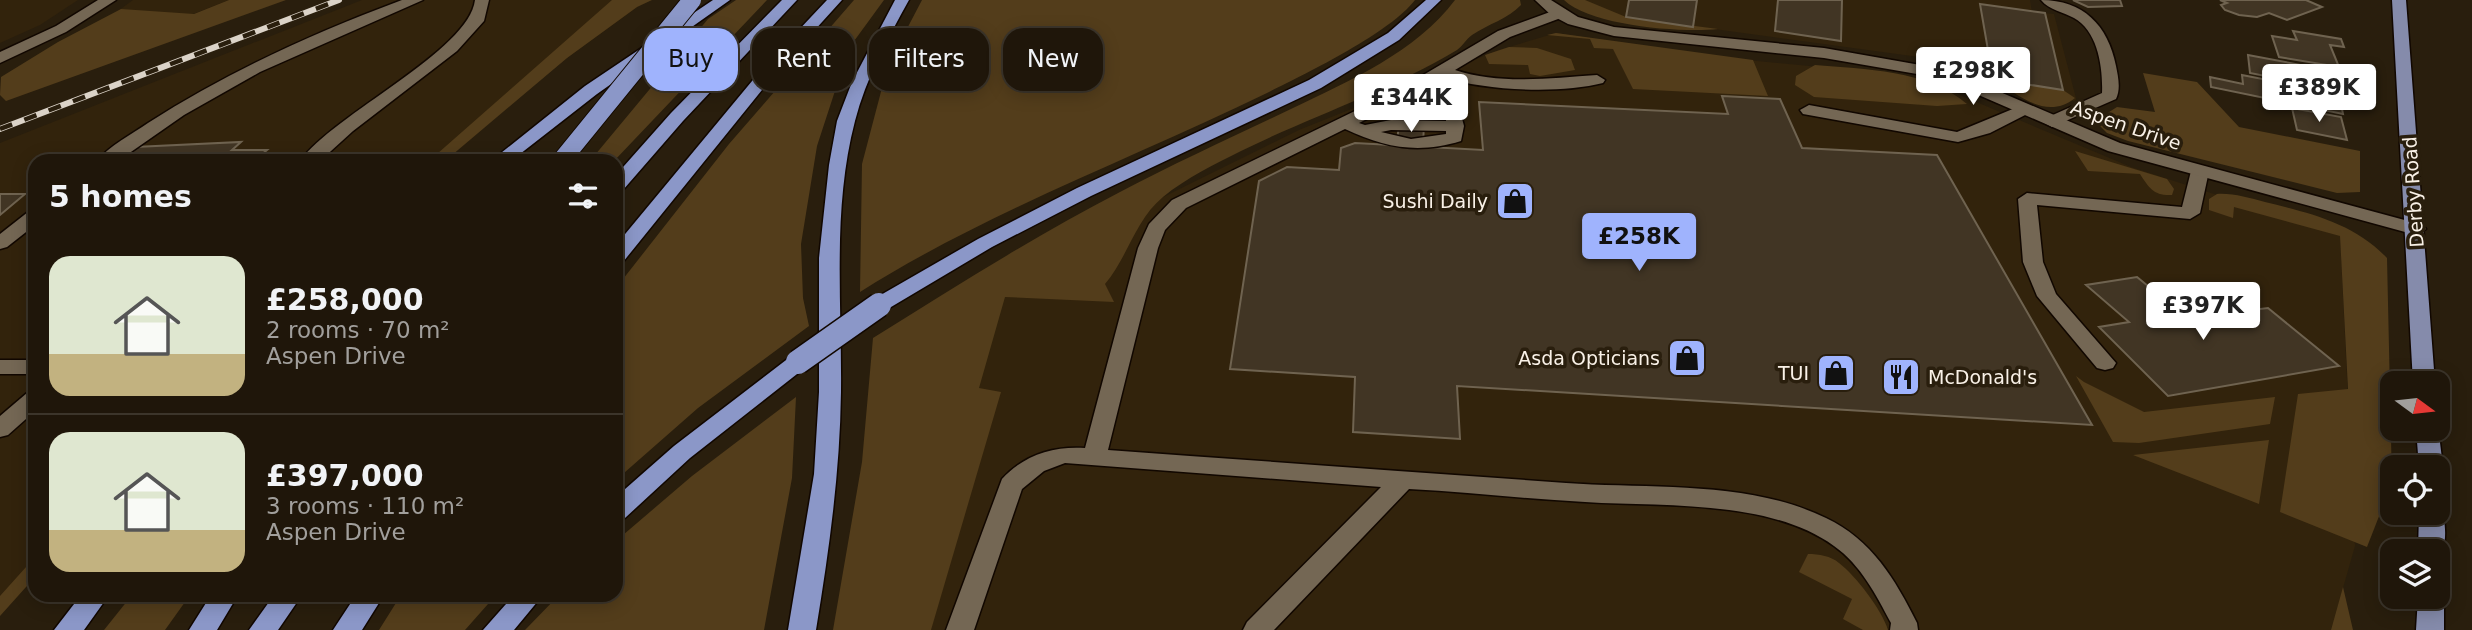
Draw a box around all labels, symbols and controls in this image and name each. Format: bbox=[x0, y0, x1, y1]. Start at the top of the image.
chip: Buy bbox=[644, 28, 738, 91]
chip: Rent bbox=[752, 28, 855, 91]
chip: Filters bbox=[869, 28, 989, 91]
chip: New bbox=[1003, 28, 1103, 91]
pin: £298K bbox=[1924, 48, 2022, 107]
text: £298K bbox=[1932, 57, 2014, 83]
pin: £389K bbox=[2270, 64, 2368, 124]
pin: £344K bbox=[1362, 74, 1460, 134]
text: £389K bbox=[2278, 74, 2360, 100]
text: £344K bbox=[1370, 84, 1452, 110]
street label: Aspen Drive bbox=[2068, 96, 2184, 154]
street label: Derby Road bbox=[2398, 136, 2428, 248]
icon: filters bbox=[564, 177, 602, 215]
text: 5 homes bbox=[49, 179, 192, 214]
shop icon: Sushi Daily bbox=[1494, 180, 1536, 222]
place label: Sushi Daily bbox=[1383, 190, 1488, 212]
pin: £258K bbox=[1590, 214, 1688, 273]
text: £258K bbox=[1598, 223, 1680, 249]
text: £258,000 bbox=[266, 282, 424, 317]
pin: £397K bbox=[2154, 282, 2252, 342]
icon: home bbox=[105, 284, 189, 368]
text: £397K bbox=[2162, 292, 2244, 318]
text: 2 rooms · 70 m² bbox=[266, 317, 450, 343]
shop icon: Asda Opticians bbox=[1666, 337, 1708, 379]
text: Aspen Drive bbox=[266, 343, 406, 369]
place label: Asda Opticians bbox=[1518, 347, 1660, 369]
shop icon: TUI bbox=[1815, 352, 1857, 394]
restaurant icon: McDonald's bbox=[1880, 356, 1922, 398]
place label: TUI bbox=[1777, 362, 1809, 384]
place label: McDonald's bbox=[1928, 366, 2037, 388]
north arrow bbox=[2380, 371, 2450, 441]
map controls bbox=[2380, 371, 2450, 609]
button: locate bbox=[2380, 455, 2450, 525]
text: £397,000 bbox=[266, 458, 424, 493]
icon: home bbox=[105, 460, 189, 544]
text: 3 rooms · 110 m² bbox=[266, 493, 464, 519]
text: Aspen Drive bbox=[266, 519, 406, 545]
button: layers bbox=[2380, 539, 2450, 609]

